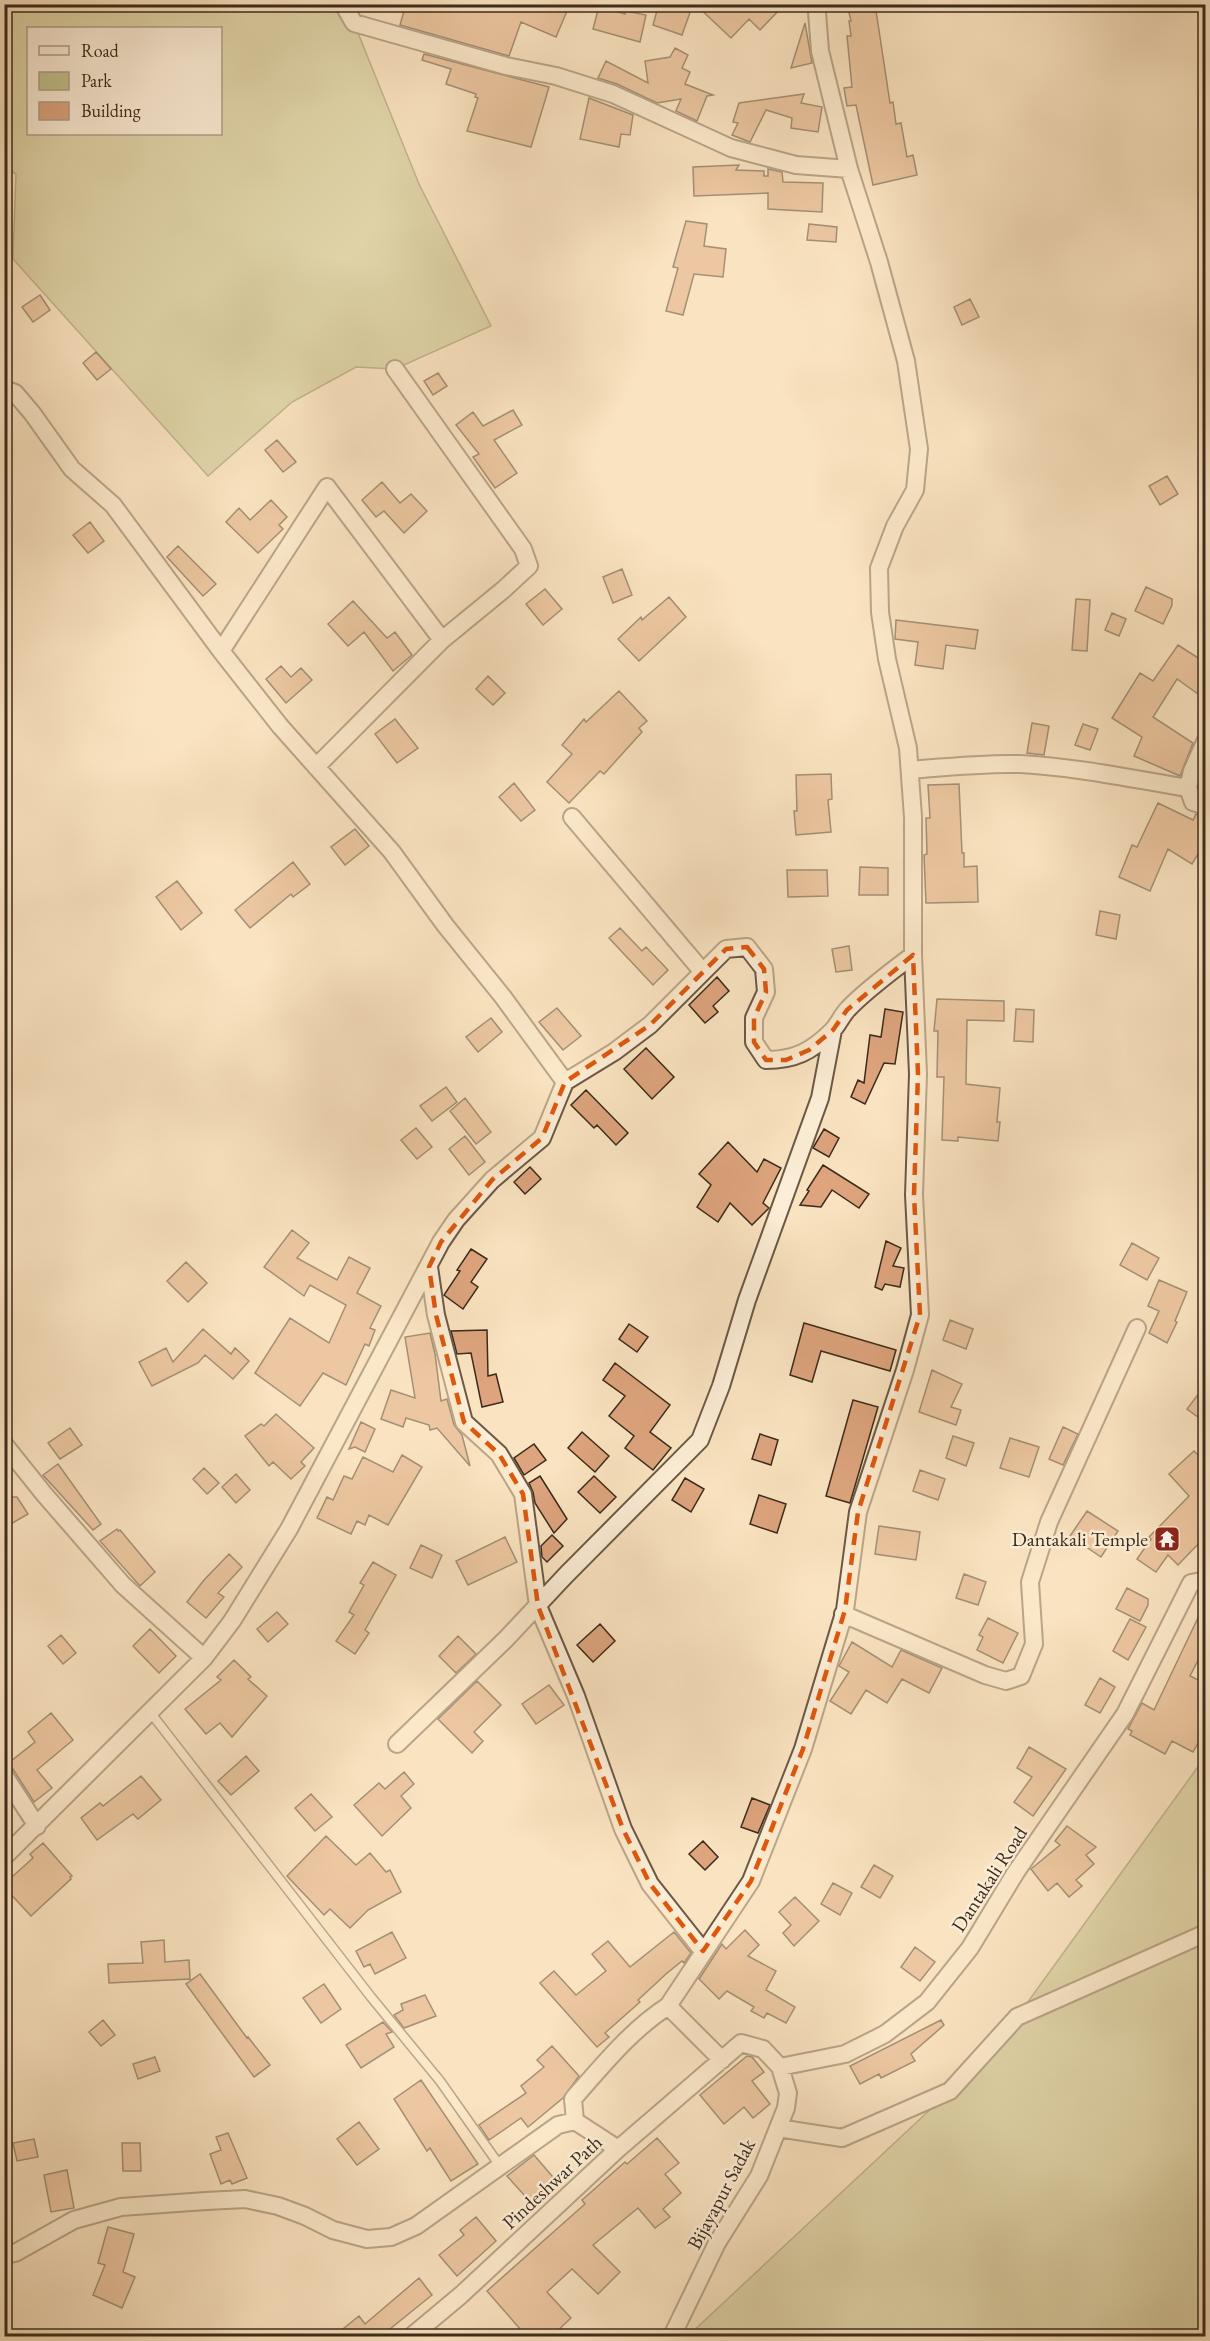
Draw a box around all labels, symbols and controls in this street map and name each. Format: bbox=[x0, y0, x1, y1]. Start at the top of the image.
legend bbox=[27, 27, 222, 135]
text: Road bbox=[81, 39, 120, 62]
text: Park bbox=[81, 69, 112, 92]
text: Building bbox=[81, 99, 141, 122]
temple icon: Dantakali Temple bbox=[1152, 1524, 1182, 1554]
place label: Dantakali Temple bbox=[1012, 1526, 1148, 1552]
street label: Dantakali Road bbox=[945, 1821, 1033, 1937]
street label: Pindeshwar Path bbox=[497, 2129, 607, 2235]
street label: Bijayapur Sadak bbox=[681, 2134, 761, 2254]

